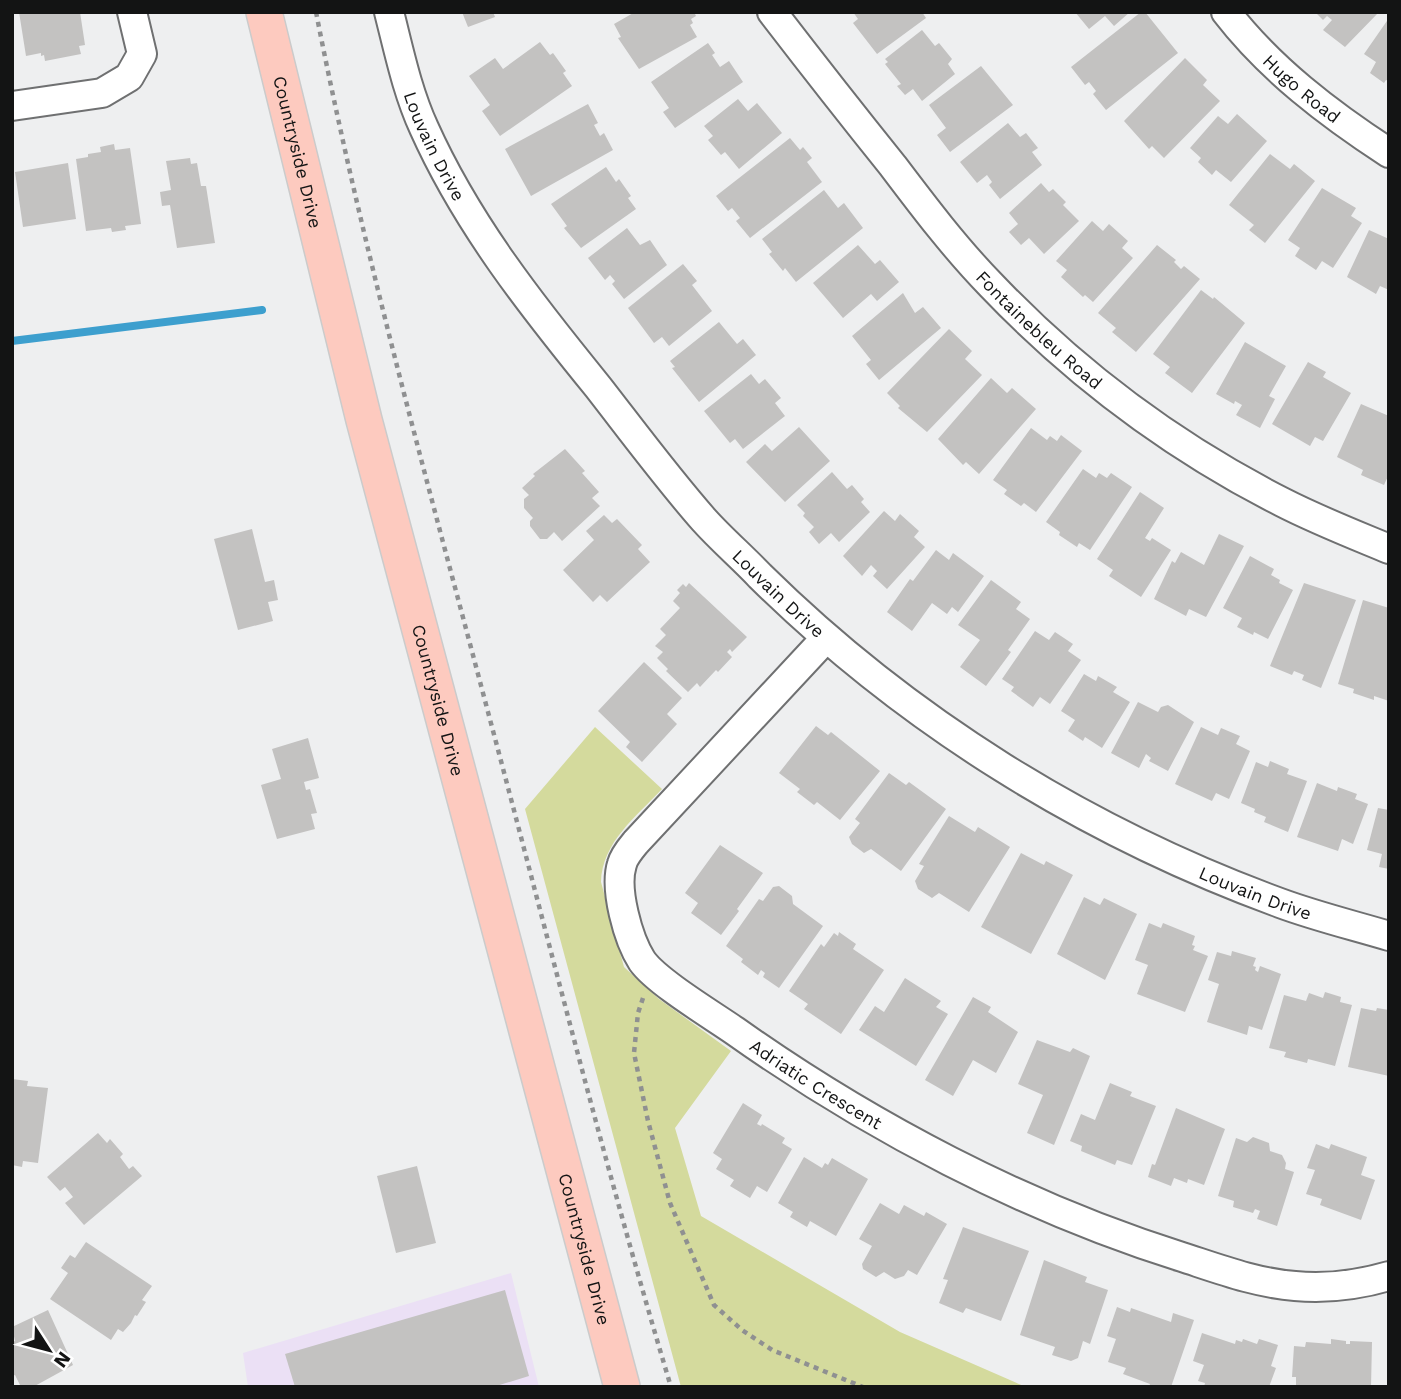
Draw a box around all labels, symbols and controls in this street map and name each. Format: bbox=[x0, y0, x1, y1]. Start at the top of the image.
street label: Hugo Road bbox=[1259, 50, 1345, 127]
street label: Countryside Drive bbox=[269, 73, 327, 230]
street label: Louvain Drive bbox=[400, 89, 470, 204]
street label: Fontainebleu Road bbox=[972, 266, 1107, 393]
street label: Louvain Drive bbox=[729, 545, 829, 642]
street label: Countryside Drive bbox=[408, 622, 469, 778]
street label: Louvain Drive bbox=[1196, 862, 1314, 924]
street label: Adriatic Crescent bbox=[746, 1034, 886, 1133]
street label: Countryside Drive bbox=[555, 1171, 615, 1327]
north arrow bbox=[14, 1315, 84, 1385]
text: N bbox=[49, 1347, 76, 1372]

